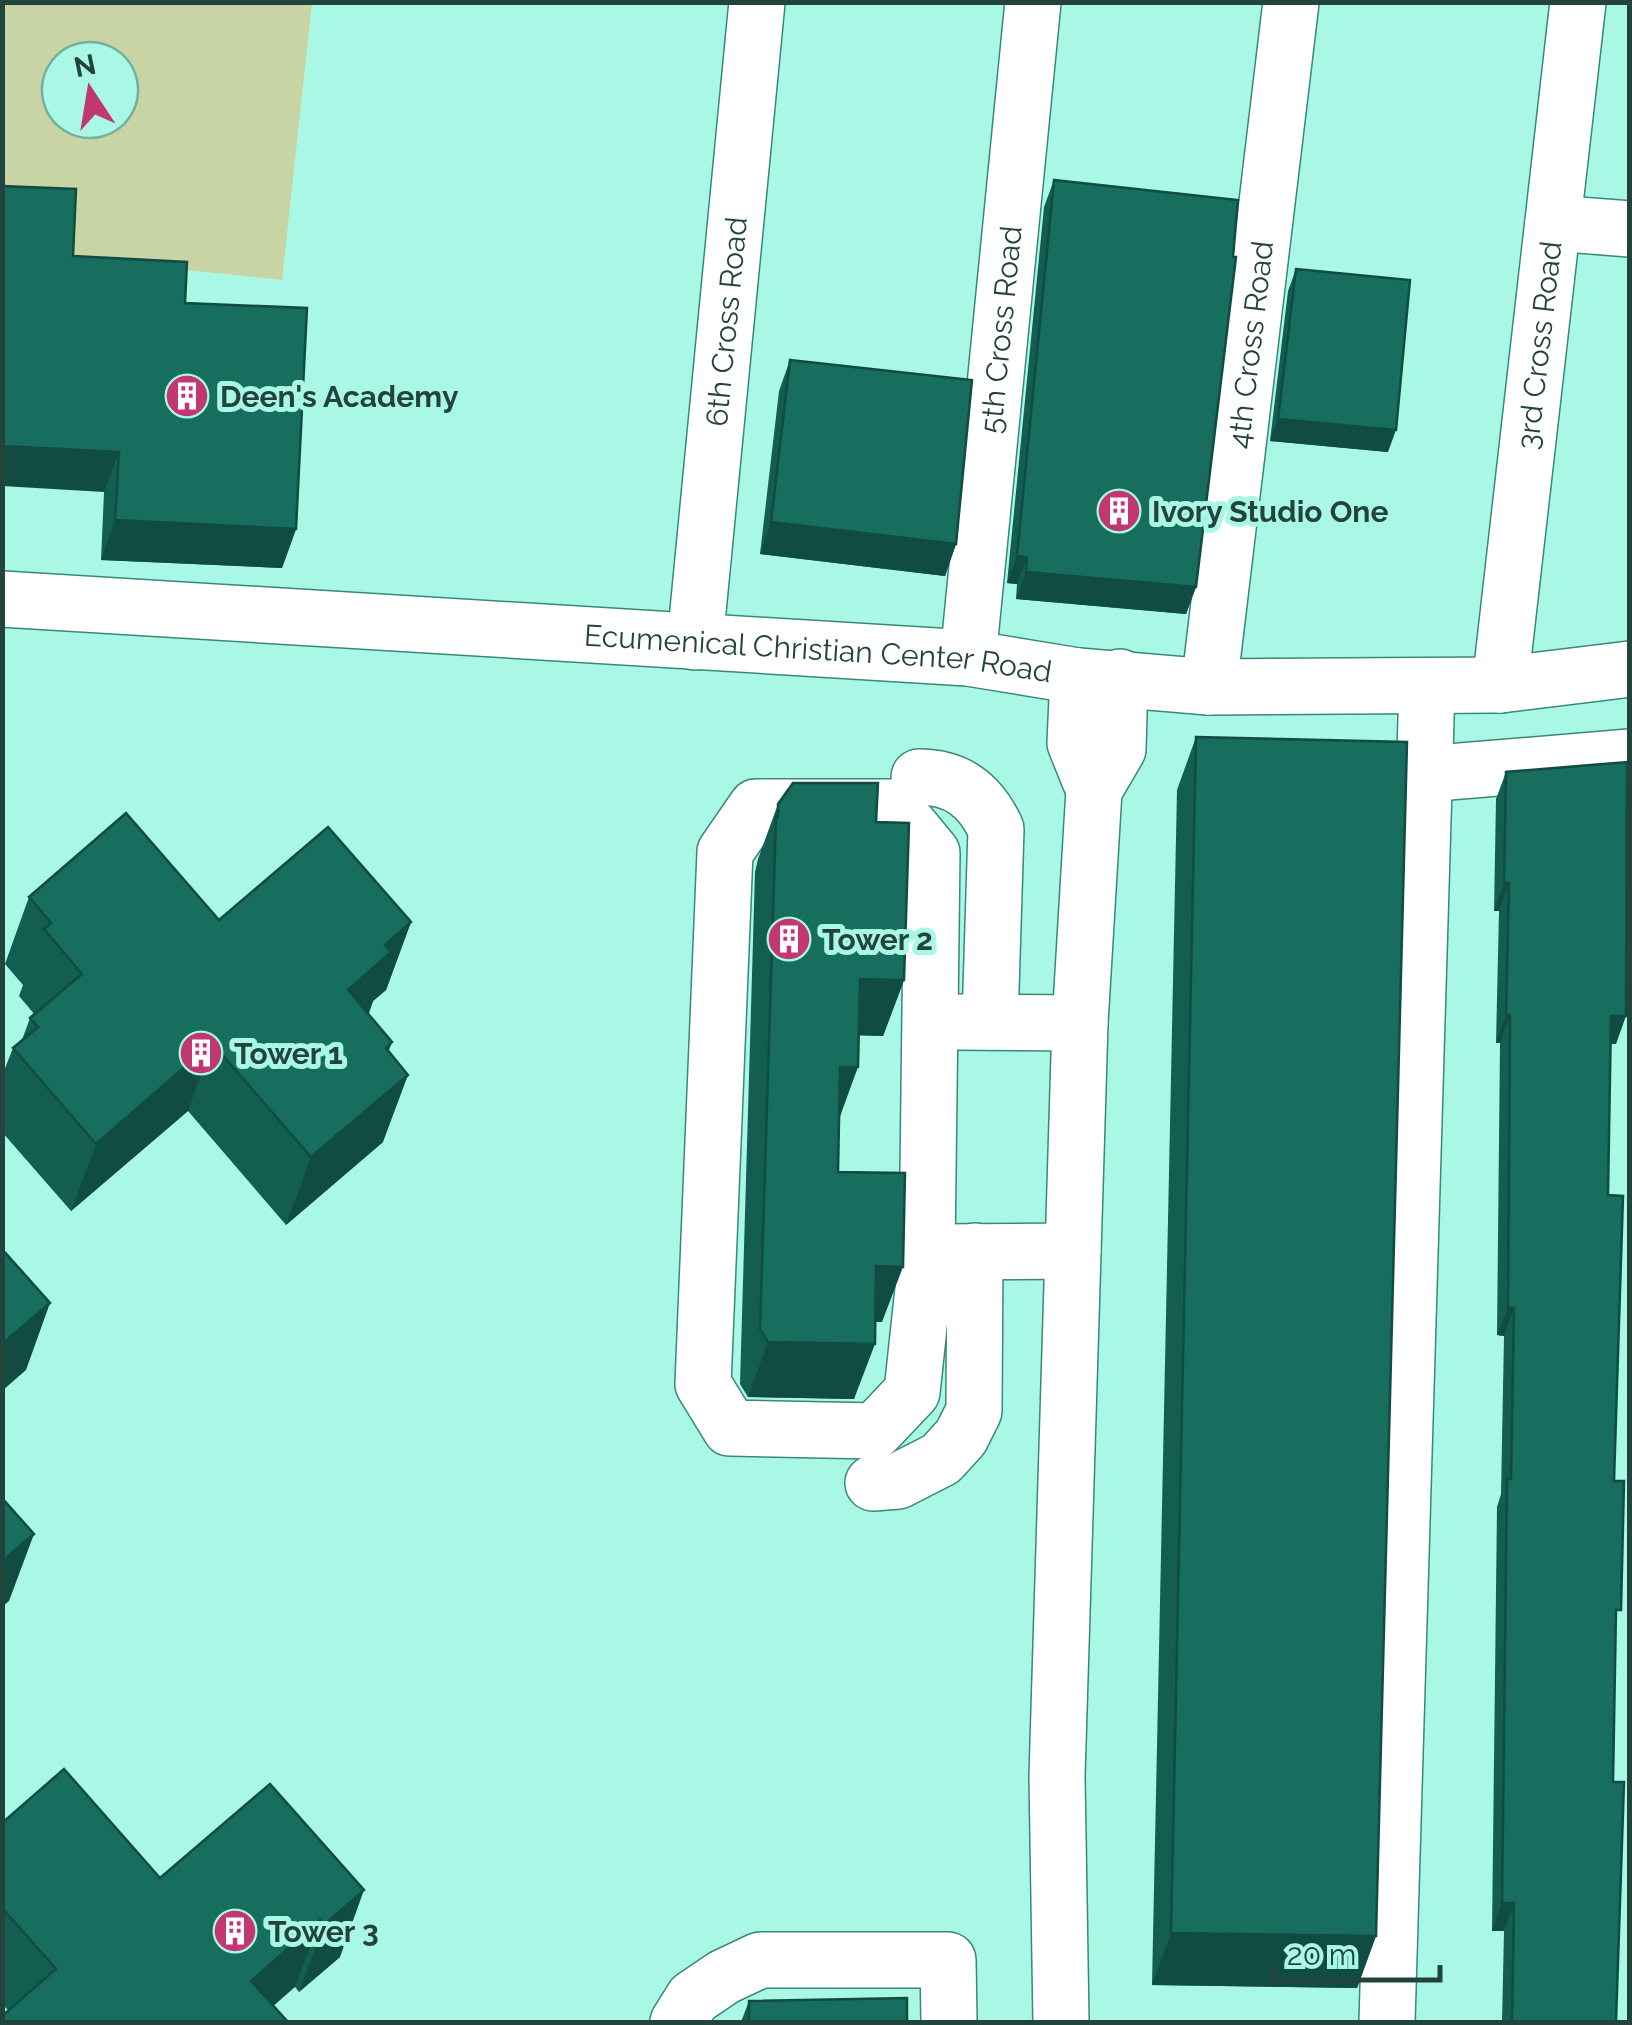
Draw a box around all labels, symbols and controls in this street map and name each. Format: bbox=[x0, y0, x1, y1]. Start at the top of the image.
north arrow bbox=[40, 40, 140, 140]
text: N bbox=[71, 48, 99, 84]
street label: 6th Cross Road bbox=[698, 215, 754, 428]
street label: 5th Cross Road bbox=[973, 224, 1028, 435]
street label: 4th Cross Road bbox=[1220, 239, 1280, 450]
street label: 3rd Cross Road bbox=[1510, 239, 1568, 451]
building icon: Deen's Academy bbox=[164, 373, 210, 419]
place label: Deen's Academy bbox=[220, 379, 459, 414]
building icon: Ivory Studio One bbox=[1096, 488, 1142, 534]
place label: Ivory Studio One bbox=[1152, 494, 1388, 529]
street label: Ecumenical Christian Center Road bbox=[583, 617, 1055, 689]
building icon: Tower 2 bbox=[766, 916, 812, 962]
place label: Tower 2 bbox=[822, 922, 933, 957]
building icon: Tower 1 bbox=[178, 1030, 224, 1076]
place label: Tower 1 bbox=[234, 1036, 343, 1071]
building icon: Tower 3 bbox=[212, 1908, 258, 1954]
place label: Tower 3 bbox=[268, 1914, 379, 1949]
scale bar bbox=[1272, 1920, 1440, 1982]
text: 20 m bbox=[1287, 1937, 1356, 1972]

